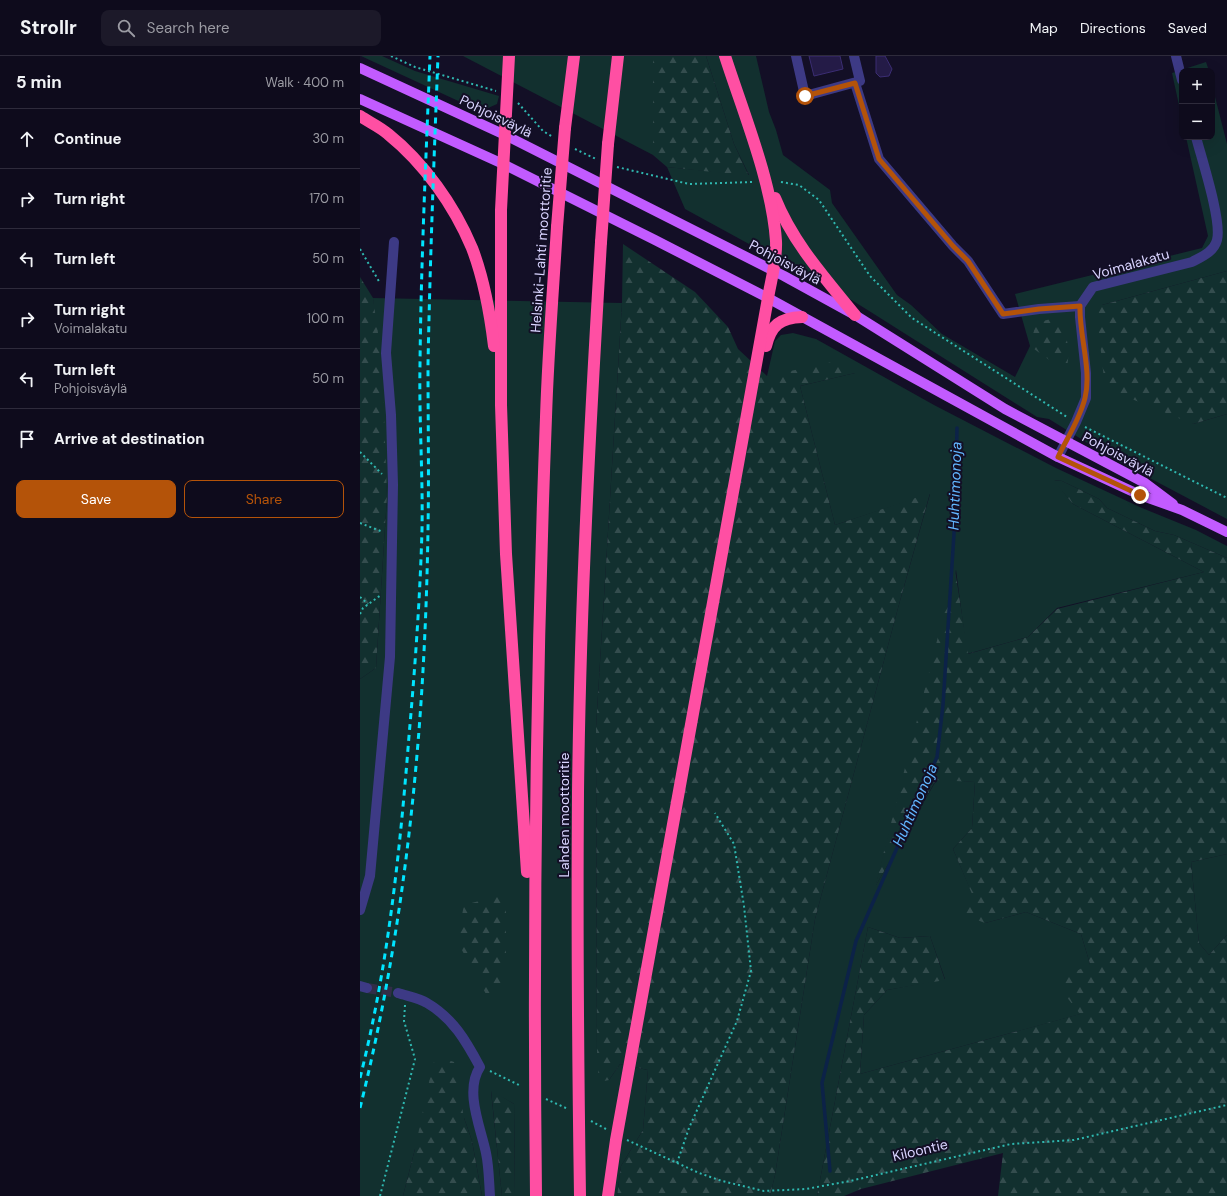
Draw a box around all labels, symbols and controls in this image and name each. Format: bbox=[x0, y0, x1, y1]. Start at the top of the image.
search box bbox=[101, 10, 381, 46]
text: Strollr bbox=[20, 15, 77, 40]
icon: search bbox=[115, 17, 137, 39]
text: Search here bbox=[147, 18, 230, 38]
text: Map bbox=[1030, 19, 1058, 37]
text: Directions bbox=[1080, 19, 1146, 37]
text: Saved bbox=[1168, 19, 1207, 37]
map controls bbox=[1179, 68, 1215, 140]
button: + bbox=[1179, 68, 1215, 104]
text: 5 min bbox=[16, 71, 62, 93]
text: Walk · 400 m bbox=[265, 74, 344, 91]
route start bbox=[796, 87, 814, 105]
street label: Pohjoisväylä bbox=[457, 91, 535, 141]
button: − bbox=[1179, 104, 1215, 140]
icon: ahead bbox=[16, 128, 38, 150]
text: Continue bbox=[54, 129, 122, 149]
text: 30 m bbox=[312, 130, 344, 147]
street label: Helsinki-Lahti moottoritie bbox=[526, 167, 556, 333]
icon: right bbox=[16, 188, 38, 210]
text: Turn right bbox=[54, 189, 125, 209]
text: 170 m bbox=[309, 190, 344, 207]
street label: Pohjoisväylä bbox=[746, 236, 824, 288]
street label: Voimalakatu bbox=[1091, 244, 1171, 284]
icon: left bbox=[16, 248, 38, 270]
text: Turn left bbox=[54, 249, 115, 269]
text: 50 m bbox=[312, 250, 344, 267]
text: Turn right bbox=[54, 300, 125, 320]
icon: right bbox=[16, 308, 38, 330]
text: 100 m bbox=[307, 310, 344, 327]
text: Voimalakatu bbox=[54, 320, 127, 337]
text: Turn left bbox=[54, 360, 115, 380]
icon: left bbox=[16, 368, 38, 390]
text: 50 m bbox=[312, 370, 344, 387]
text: Pohjoisväylä bbox=[54, 380, 127, 397]
icon: arrive bbox=[16, 428, 38, 450]
street label: Pohjoisväylä bbox=[1079, 428, 1157, 480]
text: Arrive at destination bbox=[54, 429, 205, 449]
water label: Huhtimonoja bbox=[943, 441, 967, 531]
button: Save bbox=[16, 480, 176, 518]
button: Share bbox=[184, 480, 344, 518]
route end bbox=[1131, 486, 1149, 504]
street label: Lahden moottoritie bbox=[555, 753, 573, 877]
water label: Huhtimonoja bbox=[888, 760, 942, 850]
street label: Kiloontie bbox=[891, 1135, 949, 1165]

